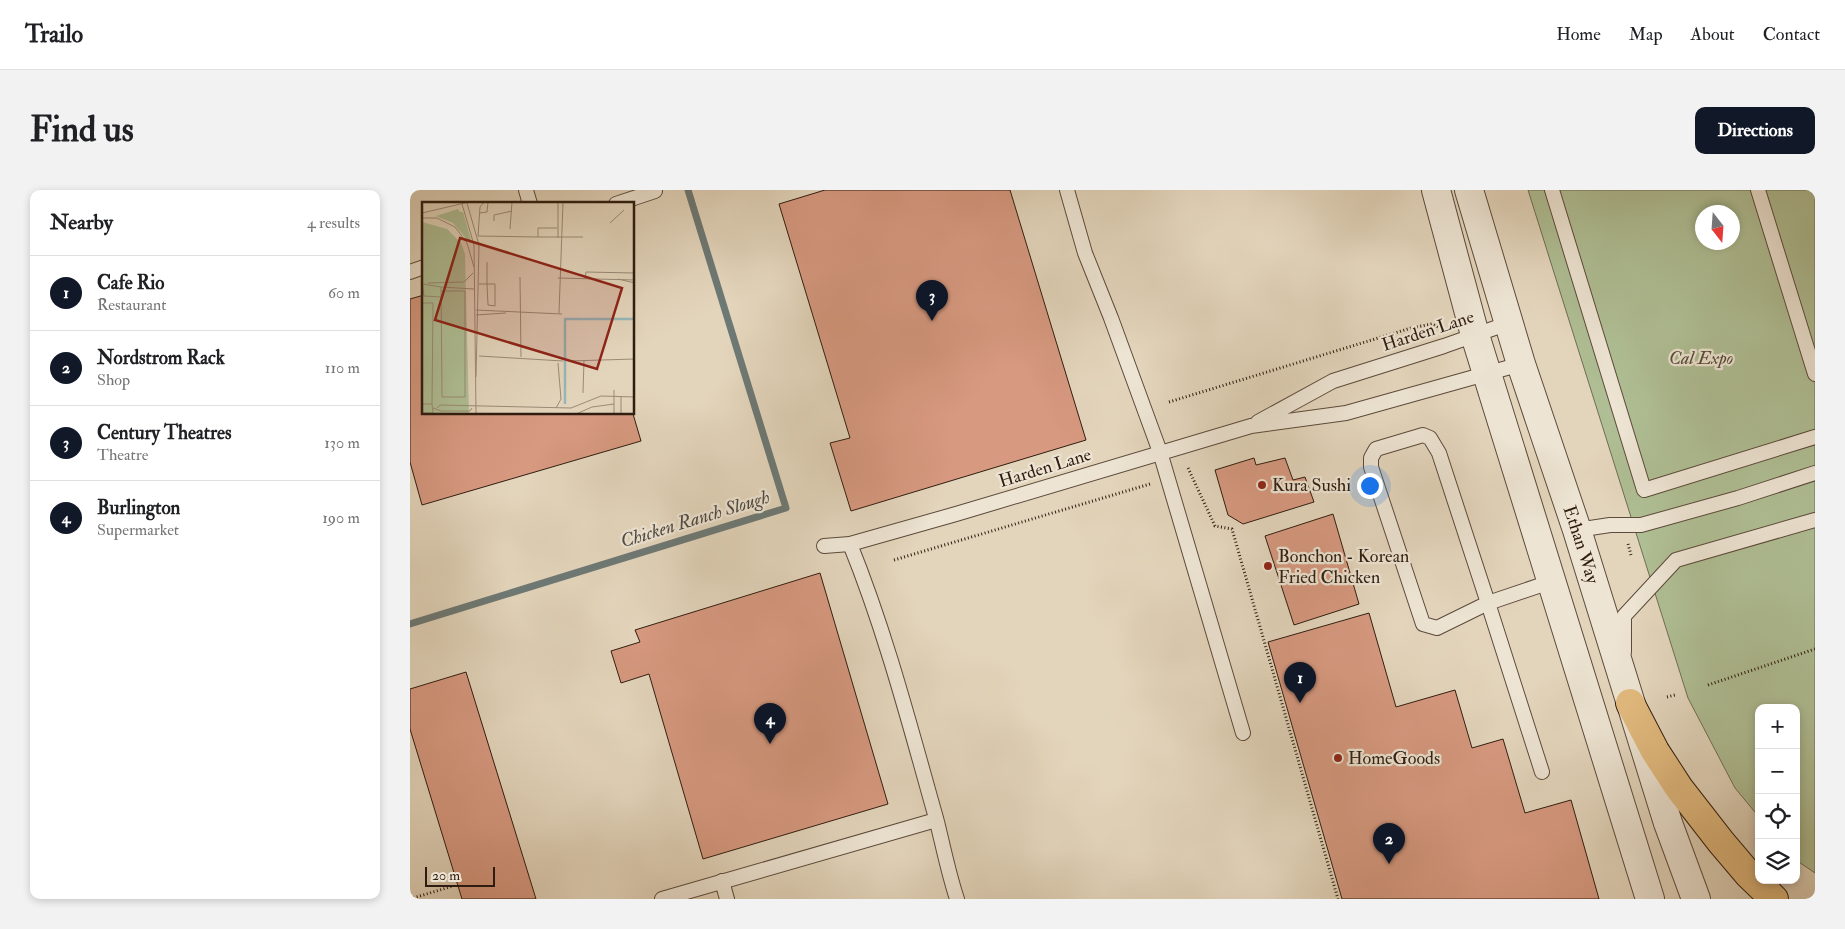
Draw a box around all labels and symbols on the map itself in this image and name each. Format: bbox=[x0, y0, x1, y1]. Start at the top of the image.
inset map bbox=[422, 202, 635, 415]
north arrow bbox=[1695, 205, 1740, 250]
pin: 3 bbox=[916, 280, 948, 321]
street label: Harden Lane bbox=[1379, 305, 1477, 357]
park label: Cal Expo bbox=[1669, 347, 1733, 370]
street label: Harden Lane bbox=[996, 443, 1094, 493]
your location bbox=[1357, 473, 1383, 499]
place label: Kura Sushi bbox=[1272, 474, 1351, 497]
marker: Kura Sushi bbox=[1256, 479, 1268, 491]
water label: Chicken Ranch Slough bbox=[617, 485, 773, 553]
street label: Ethan Way bbox=[1558, 503, 1605, 587]
place label: Bonchon - Korean Fried Chicken bbox=[1278, 545, 1409, 589]
marker: Bonchon - Korean Fried Chicken bbox=[1262, 560, 1274, 572]
pin: 1 bbox=[1284, 662, 1316, 703]
pin: 4 bbox=[754, 703, 786, 744]
place label: HomeGoods bbox=[1348, 747, 1440, 770]
marker: HomeGoods bbox=[1332, 752, 1344, 764]
pin: 2 bbox=[1373, 823, 1405, 864]
scale bar bbox=[425, 864, 495, 887]

